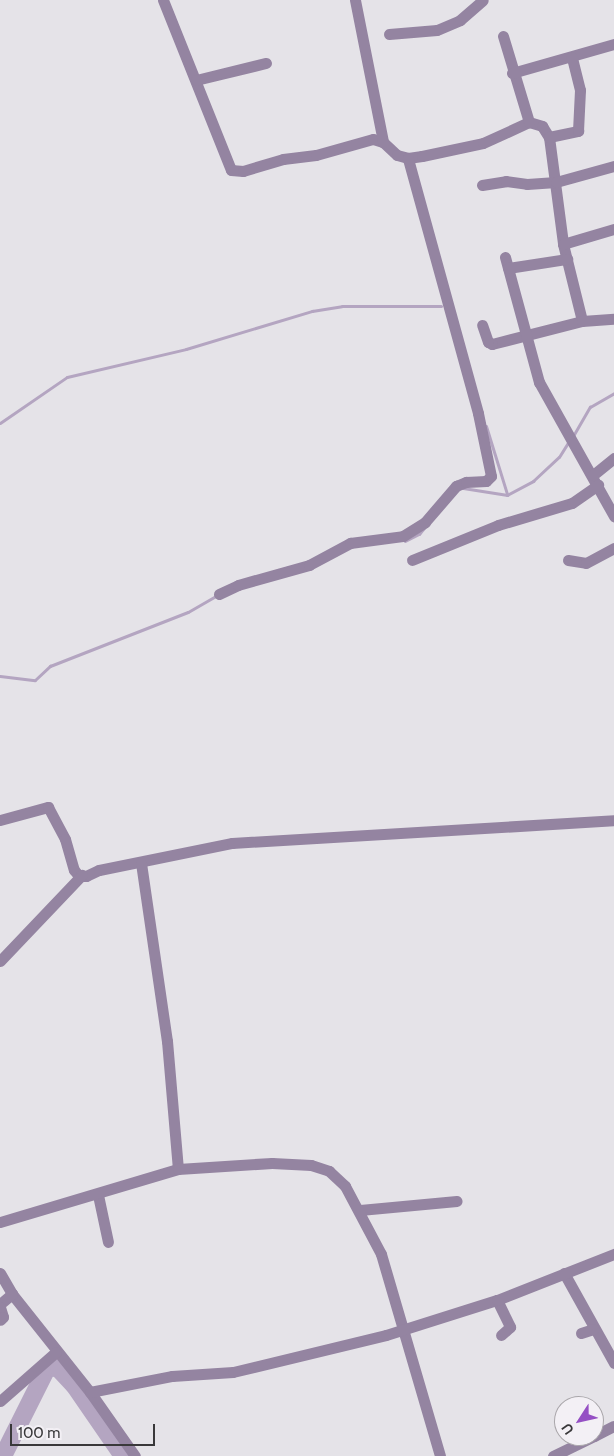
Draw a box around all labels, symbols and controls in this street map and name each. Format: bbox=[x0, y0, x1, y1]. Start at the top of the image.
north arrow bbox=[554, 1396, 604, 1446]
scale bar bbox=[12, 1414, 158, 1446]
text: U bbox=[557, 1420, 578, 1438]
text: 100 m bbox=[18, 1424, 60, 1442]

